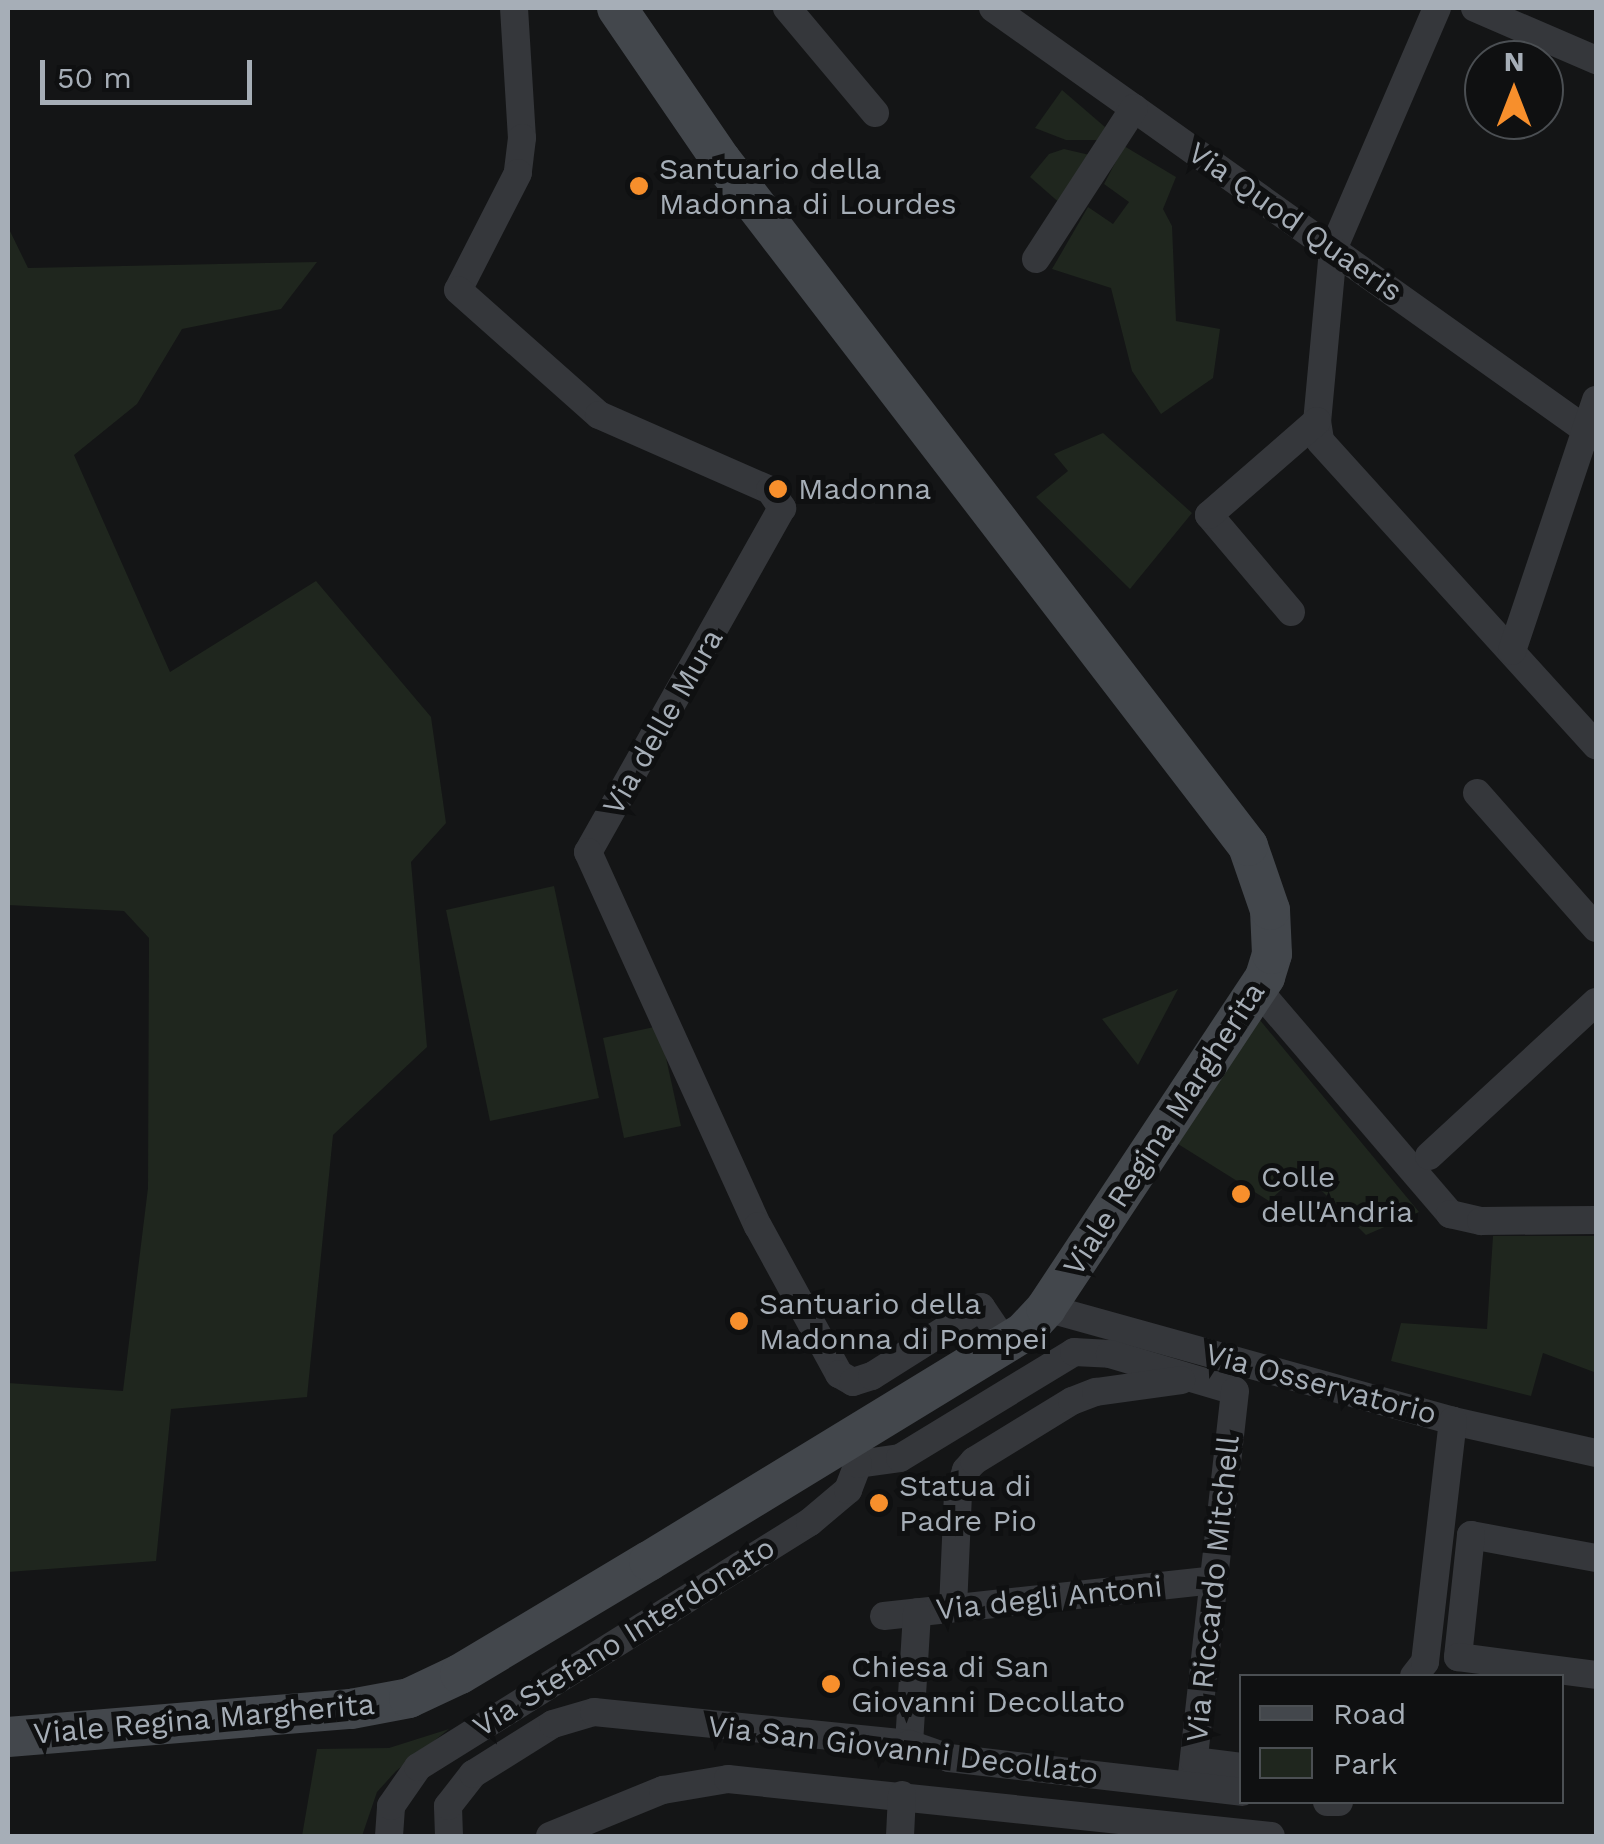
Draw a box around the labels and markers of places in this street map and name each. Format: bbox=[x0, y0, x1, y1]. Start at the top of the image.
place label: Santuario della Madonna di Lourdes bbox=[659, 151, 957, 222]
marker: Santuario della Madonna di Lourdes bbox=[628, 175, 650, 197]
place label: Madonna bbox=[798, 471, 931, 507]
marker: Madonna bbox=[767, 478, 789, 500]
place label: Colle dell'Andria bbox=[1261, 1159, 1413, 1230]
marker: Colle dell'Andria bbox=[1230, 1183, 1252, 1205]
place label: Santuario della Madonna di Pompei bbox=[759, 1286, 1048, 1356]
marker: Santuario della Madonna di Pompei bbox=[728, 1310, 750, 1332]
place label: Statua di Padre Pio bbox=[899, 1468, 1037, 1538]
marker: Statua di Padre Pio bbox=[868, 1492, 890, 1514]
place label: Chiesa di San Giovanni Decollato bbox=[851, 1649, 1125, 1720]
marker: Chiesa di San Giovanni Decollato bbox=[820, 1673, 842, 1695]

